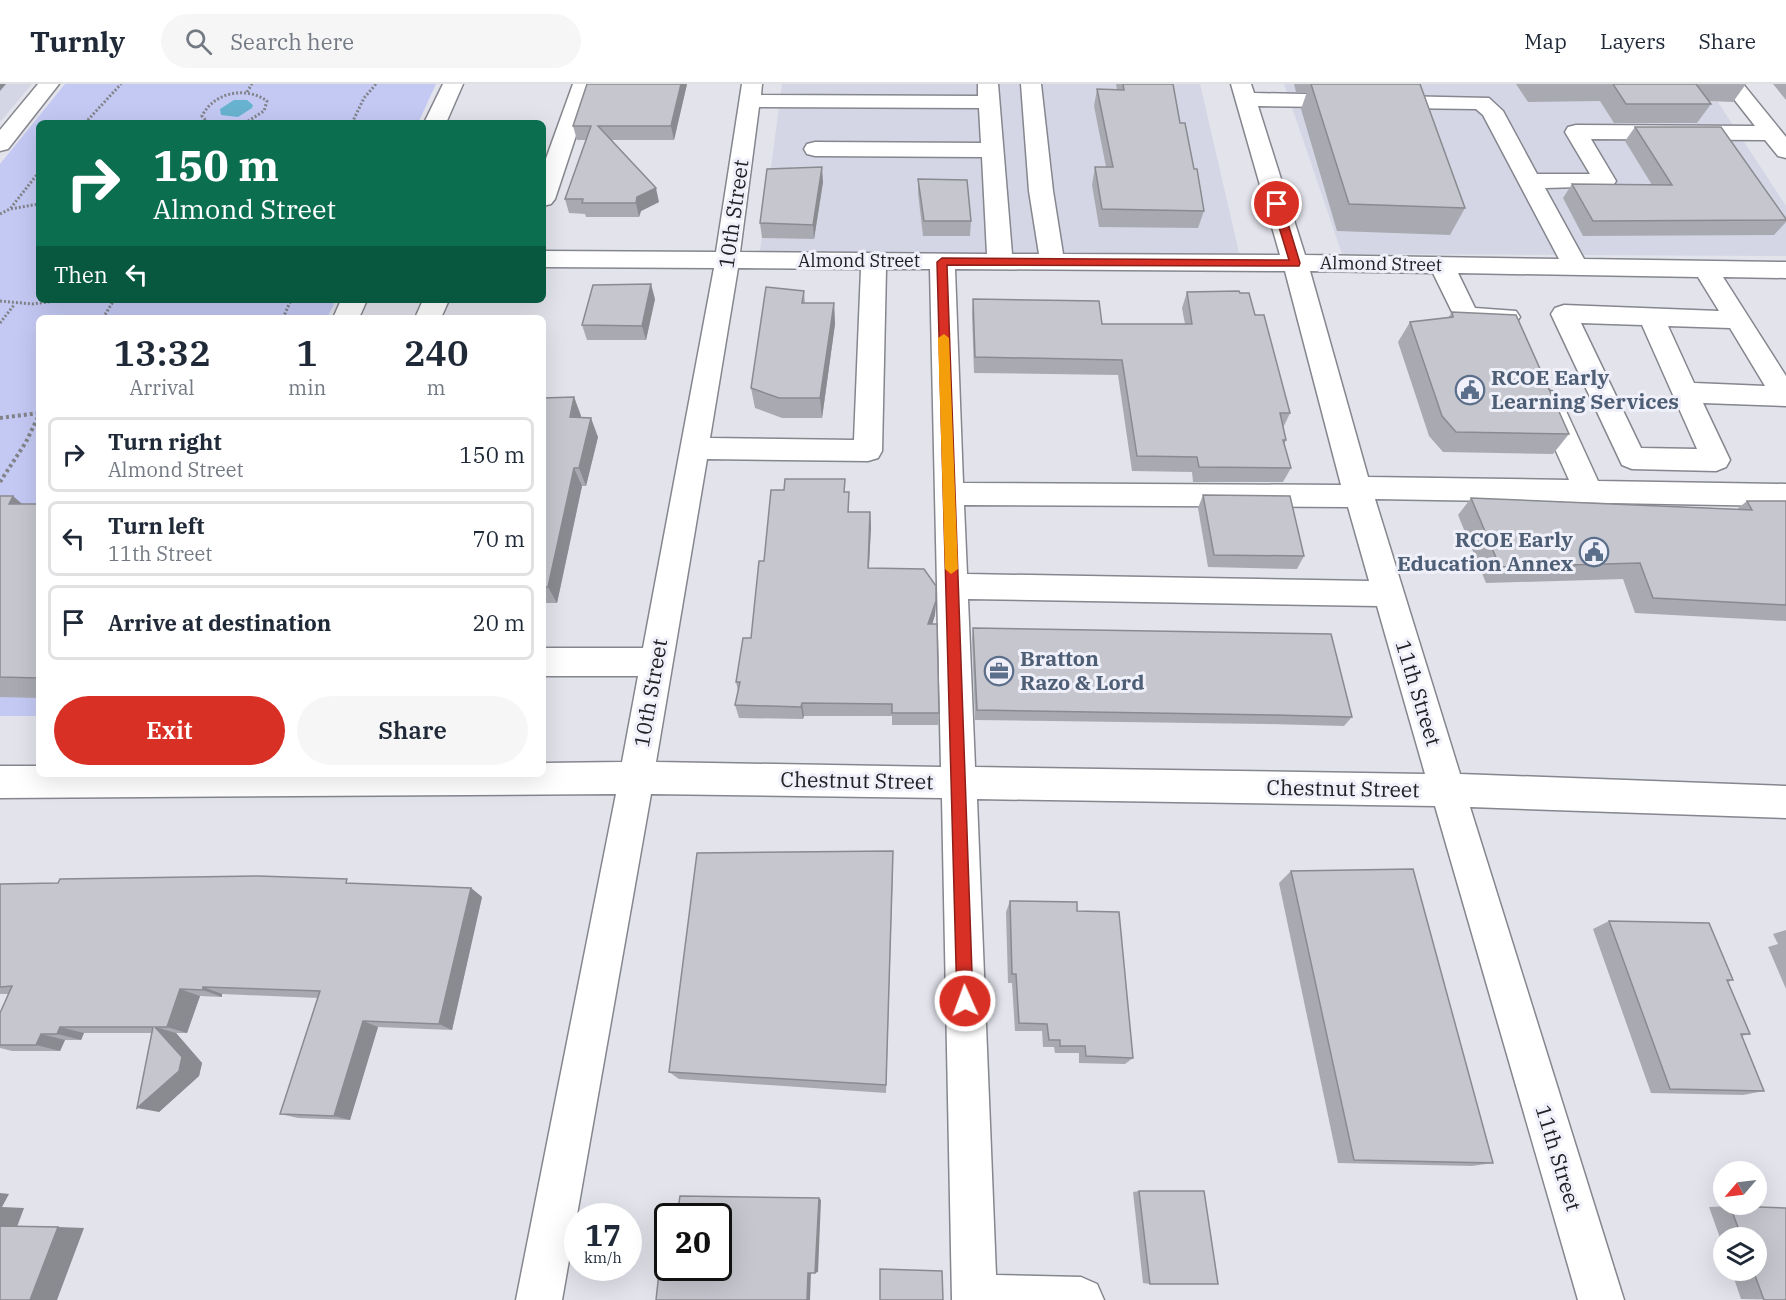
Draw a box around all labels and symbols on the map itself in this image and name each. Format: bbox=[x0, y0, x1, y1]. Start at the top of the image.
street label: 10th Street bbox=[712, 158, 754, 270]
pin bbox=[1251, 178, 1302, 229]
street label: Almond Street bbox=[798, 249, 920, 272]
street label: Almond Street bbox=[1320, 251, 1442, 276]
place label: RCOE Early Learning Services bbox=[1491, 363, 1679, 415]
public building icon: RCOE Early Learning Services bbox=[1454, 374, 1486, 406]
place label: RCOE Early Education Annex bbox=[1397, 525, 1574, 577]
public building icon: RCOE Early Education Annex bbox=[1578, 536, 1610, 568]
street label: 10th Street bbox=[627, 636, 673, 749]
street label: 11th Street bbox=[1390, 636, 1448, 749]
place label: Bratton Razo & Lord bbox=[1020, 644, 1144, 696]
office icon: Bratton Razo & Lord bbox=[983, 655, 1015, 687]
street label: Chestnut Street bbox=[780, 765, 934, 795]
street label: Chestnut Street bbox=[1266, 773, 1420, 803]
position arrow bbox=[933, 969, 997, 1033]
street label: 11th Street bbox=[1530, 1101, 1588, 1214]
north arrow bbox=[1713, 1161, 1767, 1215]
speed limit sign: 20 bbox=[654, 1203, 732, 1281]

